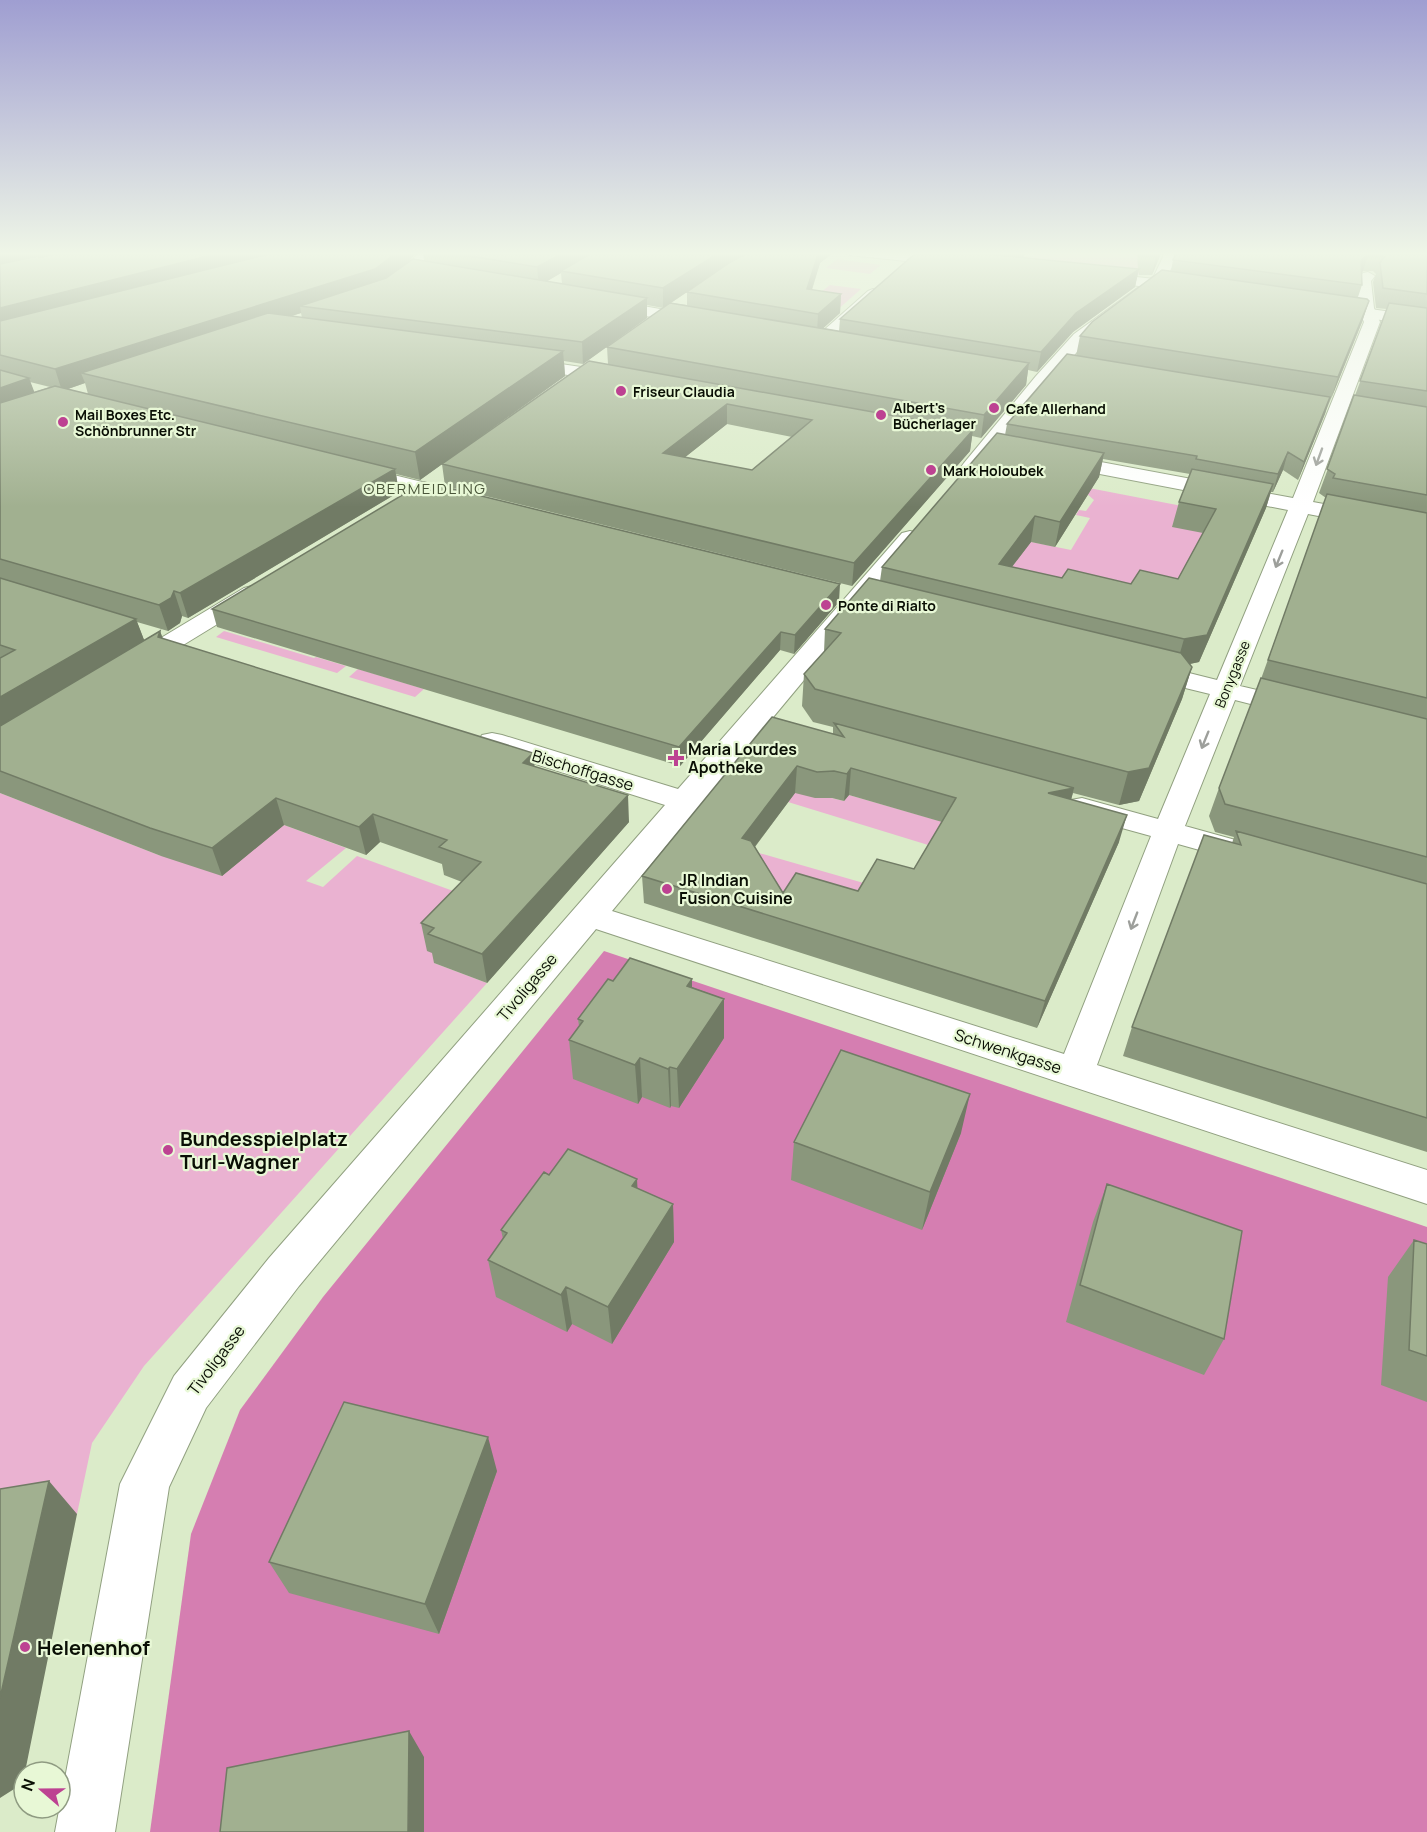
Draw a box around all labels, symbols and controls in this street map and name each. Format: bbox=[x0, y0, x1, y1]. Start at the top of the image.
place label: Friseur Claudia bbox=[633, 382, 735, 401]
marker: Friseur Claudia bbox=[614, 384, 628, 398]
place label: Albert's Bücherlager bbox=[893, 398, 976, 433]
place label: Cafe Allerhand bbox=[1006, 399, 1106, 418]
marker: Cafe Allerhand bbox=[987, 401, 1001, 415]
place label: Mail Boxes Etc. Schönbrunner Str bbox=[75, 405, 197, 440]
marker: Albert's Bücherlager bbox=[874, 408, 888, 422]
marker: Mail Boxes Etc. Schönbrunner Str bbox=[56, 415, 70, 429]
one-way arrow bbox=[1313, 447, 1324, 466]
place label: Mark Holoubek bbox=[943, 461, 1044, 480]
marker: Mark Holoubek bbox=[924, 463, 938, 477]
district label: OBERMEIDLING bbox=[364, 478, 486, 499]
one-way arrow bbox=[1273, 549, 1284, 568]
place label: Ponte di Rialto bbox=[838, 596, 936, 615]
marker: Ponte di Rialto bbox=[819, 598, 833, 612]
street label: Bonygasse bbox=[1210, 638, 1254, 710]
one-way arrow bbox=[1199, 730, 1210, 748]
place label: Maria Lourdes Apotheke bbox=[688, 738, 797, 778]
street label: Bischoffgasse bbox=[530, 744, 636, 796]
marker: Maria Lourdes Apotheke bbox=[669, 751, 683, 765]
place label: JR Indian Fusion Cuisine bbox=[679, 869, 793, 909]
marker: JR Indian Fusion Cuisine bbox=[660, 882, 674, 896]
one-way arrow bbox=[1127, 911, 1138, 930]
street label: Tivoligasse bbox=[492, 948, 562, 1026]
street label: Schwenkgasse bbox=[952, 1023, 1064, 1079]
place label: Bundesspielplatz Turl-Wagner bbox=[180, 1125, 348, 1175]
marker: Bundesspielplatz Turl-Wagner bbox=[161, 1143, 175, 1157]
street label: Tivoligasse bbox=[182, 1320, 250, 1400]
place label: Helenenhof bbox=[37, 1634, 150, 1661]
marker: Helenenhof bbox=[18, 1640, 32, 1654]
north arrow bbox=[12, 1760, 72, 1820]
text: N bbox=[16, 1776, 40, 1794]

